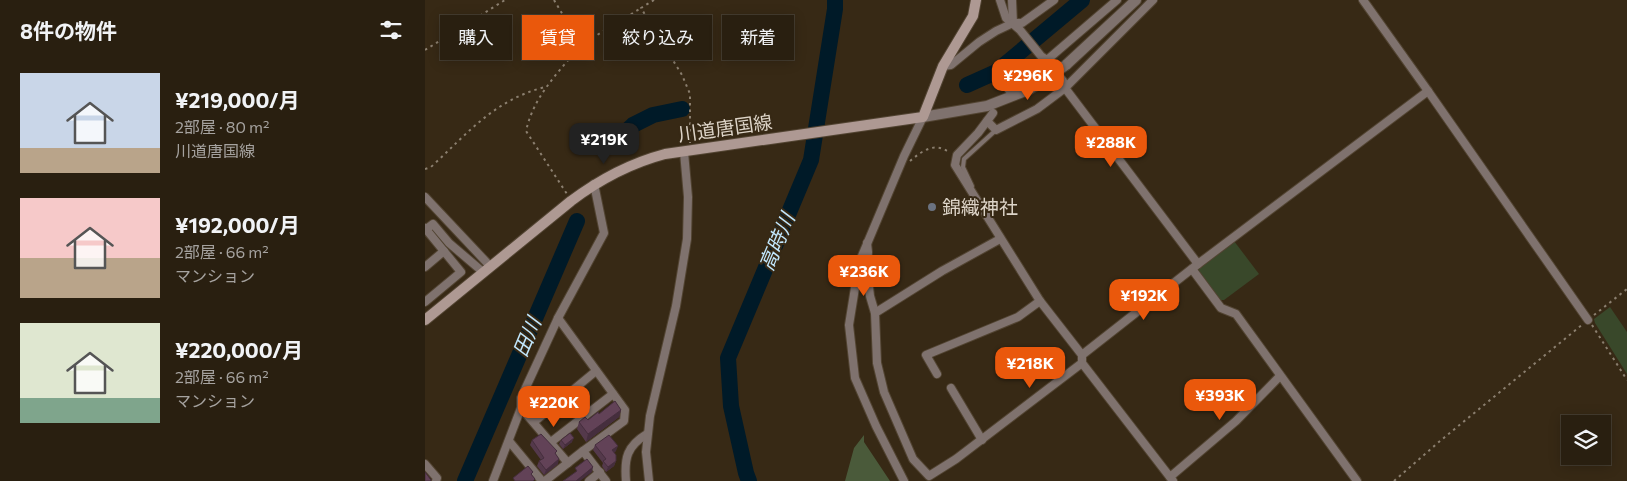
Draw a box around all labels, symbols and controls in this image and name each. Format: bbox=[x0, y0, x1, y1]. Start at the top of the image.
chip: 購入 bbox=[440, 15, 512, 60]
chip: 賃貸 bbox=[522, 15, 594, 60]
chip: 絞り込み bbox=[604, 15, 712, 60]
chip: 新着 bbox=[722, 15, 794, 60]
icon: filters bbox=[377, 16, 405, 44]
text: 8件の物件 bbox=[20, 18, 117, 43]
pin: ¥296K bbox=[993, 58, 1063, 101]
text: ¥296K bbox=[1003, 65, 1053, 84]
text: ¥219,000/月 bbox=[175, 87, 300, 112]
icon: home bbox=[60, 93, 120, 153]
street label: 川道唐国線 bbox=[676, 110, 774, 146]
text: 2部屋 · 80 m² bbox=[175, 117, 269, 136]
pin: ¥219K bbox=[569, 122, 639, 165]
pin: ¥288K bbox=[1076, 126, 1146, 168]
text: ¥219K bbox=[580, 129, 628, 148]
text: ¥288K bbox=[1086, 132, 1136, 151]
text: 川道唐国線 bbox=[175, 141, 255, 160]
place label: 錦織神社 bbox=[942, 195, 1018, 218]
marker: 錦織神社 bbox=[926, 201, 938, 213]
water label: 高時川 bbox=[753, 207, 800, 274]
text: ¥192,000/月 bbox=[175, 212, 300, 237]
icon: home bbox=[60, 218, 120, 278]
text: 2部屋 · 66 m² bbox=[175, 242, 269, 261]
pin: ¥236K bbox=[829, 254, 899, 297]
text: ¥236K bbox=[839, 261, 889, 280]
text: マンション bbox=[175, 266, 255, 285]
pin: ¥192K bbox=[1109, 278, 1179, 321]
text: ¥192K bbox=[1120, 285, 1168, 304]
water label: 田川 bbox=[507, 312, 546, 360]
text: ¥220,000/月 bbox=[175, 337, 303, 362]
icon: home bbox=[60, 343, 120, 403]
pin: ¥218K bbox=[995, 346, 1065, 389]
text: ¥218K bbox=[1006, 353, 1054, 372]
text: 2部屋 · 66 m² bbox=[175, 367, 269, 386]
pin: ¥393K bbox=[1185, 378, 1255, 421]
text: ¥393K bbox=[1195, 385, 1245, 404]
pin: ¥220K bbox=[519, 386, 589, 428]
text: マンション bbox=[175, 391, 255, 410]
text: ¥220K bbox=[529, 392, 579, 411]
map controls bbox=[1561, 415, 1611, 465]
button: layers bbox=[1561, 415, 1611, 465]

